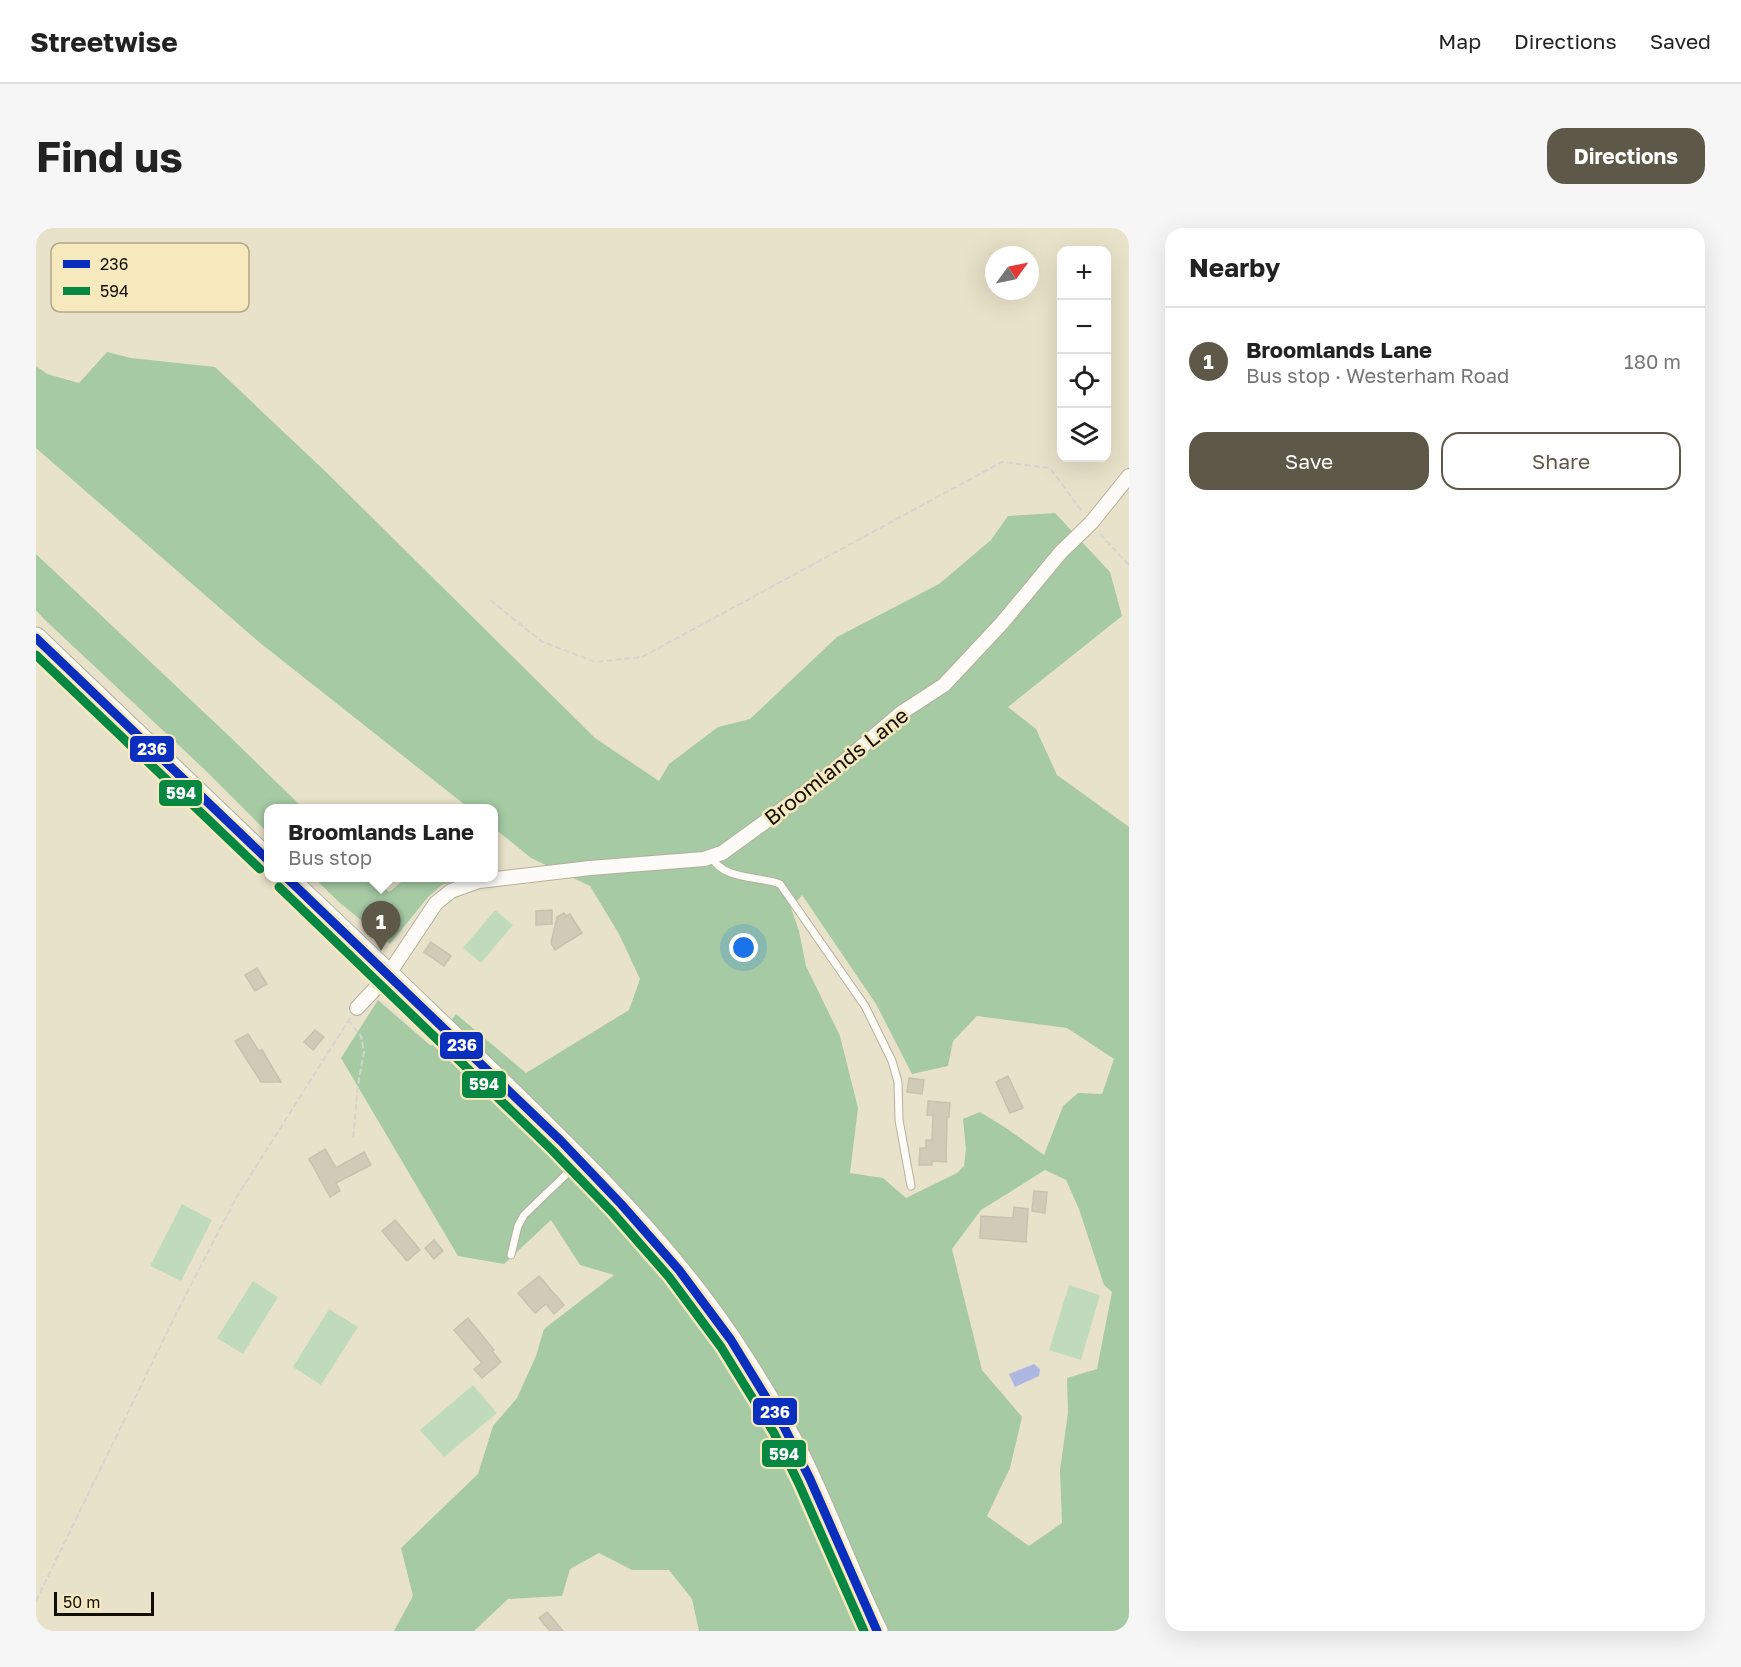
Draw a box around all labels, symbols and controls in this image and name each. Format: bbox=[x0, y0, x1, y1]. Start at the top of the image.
text: Streetwise bbox=[30, 25, 178, 58]
text: Map bbox=[1438, 28, 1481, 54]
text: Directions bbox=[1514, 28, 1617, 54]
text: Saved bbox=[1650, 28, 1711, 54]
button: Directions bbox=[1547, 128, 1705, 184]
text: Find us bbox=[36, 131, 183, 181]
legend bbox=[51, 243, 249, 312]
north arrow bbox=[985, 246, 1039, 300]
map controls bbox=[1057, 246, 1111, 462]
button: + bbox=[1057, 246, 1111, 300]
text: Nearby bbox=[1189, 252, 1280, 283]
text: 236 bbox=[100, 254, 128, 274]
text: 594 bbox=[100, 281, 129, 301]
button: − bbox=[1057, 300, 1111, 354]
text: Broomlands Lane bbox=[1246, 336, 1432, 363]
text: 1 bbox=[1203, 349, 1214, 373]
text: 180 m bbox=[1624, 349, 1681, 373]
button: locate bbox=[1057, 354, 1111, 408]
text: Bus stop · Westerham Road bbox=[1246, 363, 1509, 387]
button: layers bbox=[1057, 408, 1111, 462]
button: Save bbox=[1189, 432, 1429, 490]
button: Share bbox=[1441, 432, 1681, 490]
street label: Broomlands Lane bbox=[759, 702, 913, 830]
line badge: 236 bbox=[129, 735, 175, 763]
text: 236 bbox=[137, 739, 167, 759]
line badge: 594 bbox=[158, 779, 203, 807]
text: 594 bbox=[166, 783, 196, 803]
popup bbox=[264, 804, 498, 882]
text: Broomlands Lane bbox=[288, 818, 474, 845]
text: Bus stop bbox=[288, 845, 372, 869]
pin: 1 bbox=[362, 902, 400, 951]
your location bbox=[729, 933, 758, 962]
line badge: 236 bbox=[439, 1031, 484, 1060]
text: 236 bbox=[447, 1035, 477, 1055]
line badge: 594 bbox=[461, 1070, 507, 1099]
text: 594 bbox=[469, 1074, 499, 1094]
line badge: 236 bbox=[752, 1397, 798, 1426]
text: 236 bbox=[760, 1402, 790, 1422]
line badge: 594 bbox=[761, 1439, 807, 1468]
text: 594 bbox=[769, 1444, 799, 1464]
scale bar bbox=[54, 1589, 154, 1616]
text: 50 m bbox=[63, 1592, 100, 1612]

